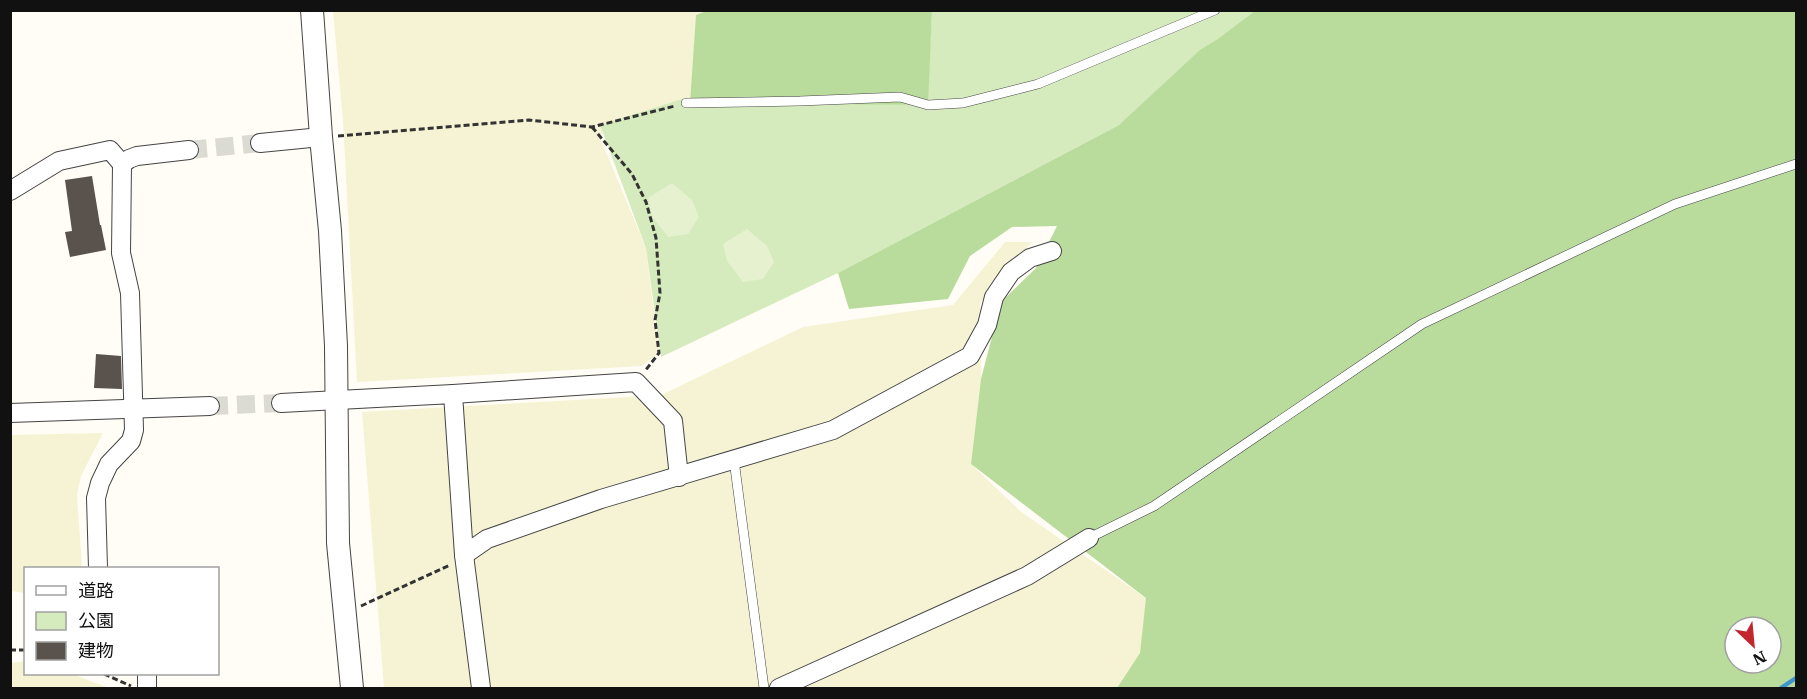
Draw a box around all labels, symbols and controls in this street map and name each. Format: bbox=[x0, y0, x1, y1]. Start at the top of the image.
legend bbox=[24, 567, 219, 675]
text: 道路 bbox=[78, 579, 114, 602]
text: 公園 bbox=[78, 609, 114, 632]
north arrow bbox=[1723, 615, 1783, 675]
text: 建物 bbox=[78, 639, 114, 662]
text: N bbox=[1750, 647, 1770, 670]

